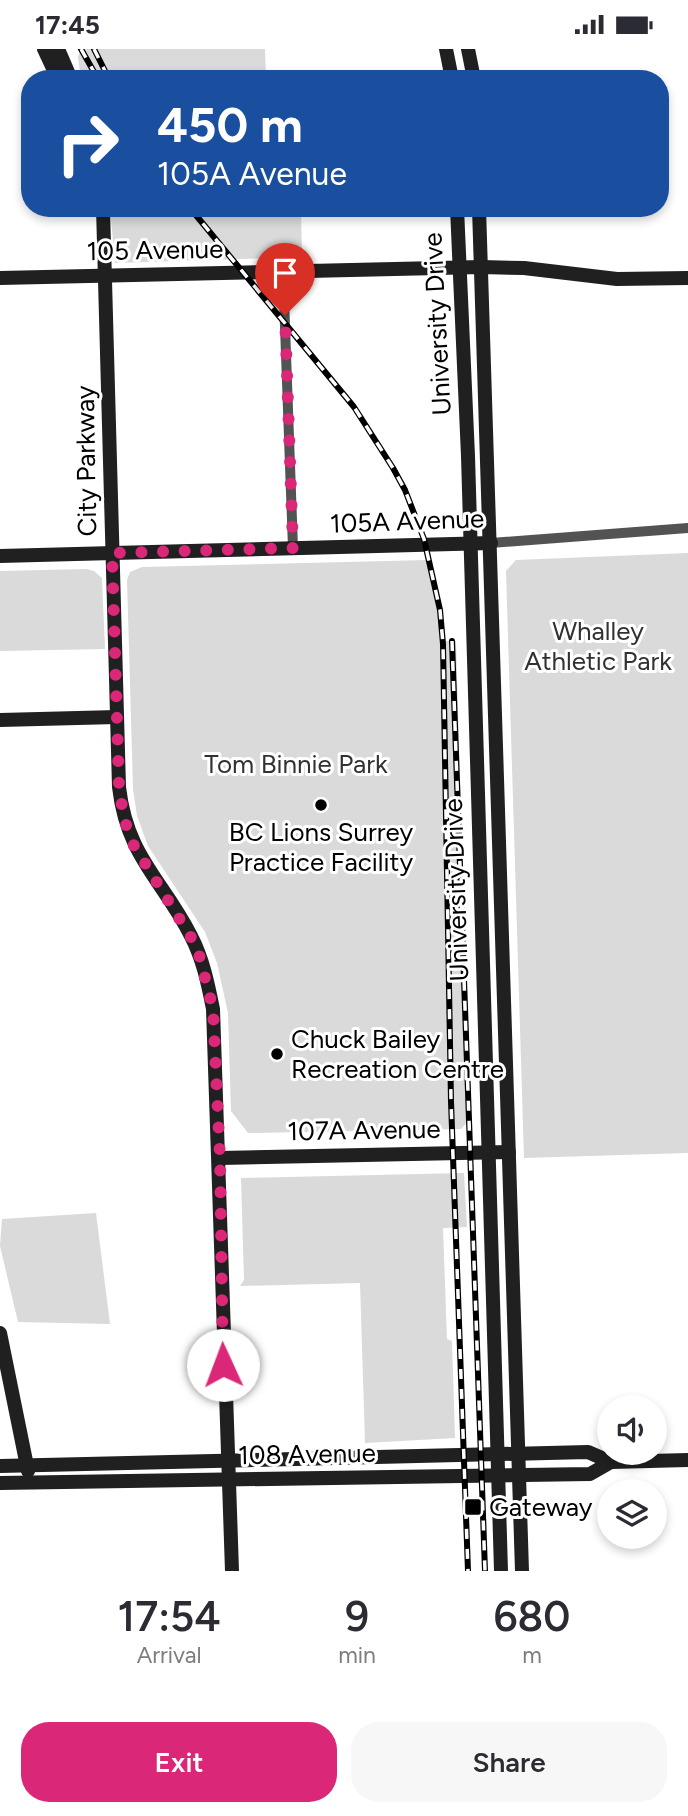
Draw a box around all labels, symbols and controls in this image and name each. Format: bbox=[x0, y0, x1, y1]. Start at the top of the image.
text: 17:45 bbox=[35, 9, 100, 41]
text: 450 m bbox=[157, 95, 303, 154]
icon: right bbox=[42, 98, 133, 189]
text: 105A Avenue bbox=[157, 155, 347, 193]
street label: University Drive bbox=[416, 232, 458, 416]
street label: 105 Avenue bbox=[86, 233, 224, 267]
pin bbox=[255, 243, 315, 315]
icon: arrive bbox=[266, 254, 304, 292]
street label: City Parkway bbox=[69, 385, 103, 537]
street label: 105A Avenue bbox=[329, 502, 485, 540]
park label: Whalley Athletic Park bbox=[524, 615, 672, 677]
park label: Tom Binnie Park bbox=[204, 748, 388, 780]
marker: BC Lions Surrey Practice Facility bbox=[313, 797, 329, 813]
street label: University Drive bbox=[437, 798, 475, 982]
place label: BC Lions Surrey Practice Facility bbox=[229, 816, 413, 878]
place label: Chuck Bailey Recreation Centre bbox=[291, 1023, 504, 1085]
marker: Chuck Bailey Recreation Centre bbox=[269, 1046, 285, 1062]
street label: 107A Avenue bbox=[287, 1113, 441, 1147]
position arrow bbox=[186, 1328, 260, 1402]
map controls bbox=[597, 1395, 667, 1549]
button: sound bbox=[597, 1395, 667, 1465]
street label: 108 Avenue bbox=[238, 1437, 376, 1471]
button: layers bbox=[597, 1479, 667, 1549]
place label: Gateway bbox=[489, 1491, 593, 1523]
marker: Gateway bbox=[463, 1497, 483, 1517]
text: 17:54 bbox=[118, 1591, 221, 1642]
text: 9 bbox=[345, 1591, 369, 1642]
text: 680 bbox=[493, 1591, 570, 1642]
text: Arrival bbox=[137, 1641, 202, 1669]
text: min bbox=[338, 1641, 376, 1669]
text: m bbox=[522, 1641, 542, 1669]
button: Exit bbox=[21, 1722, 337, 1802]
button: Share bbox=[351, 1722, 667, 1802]

